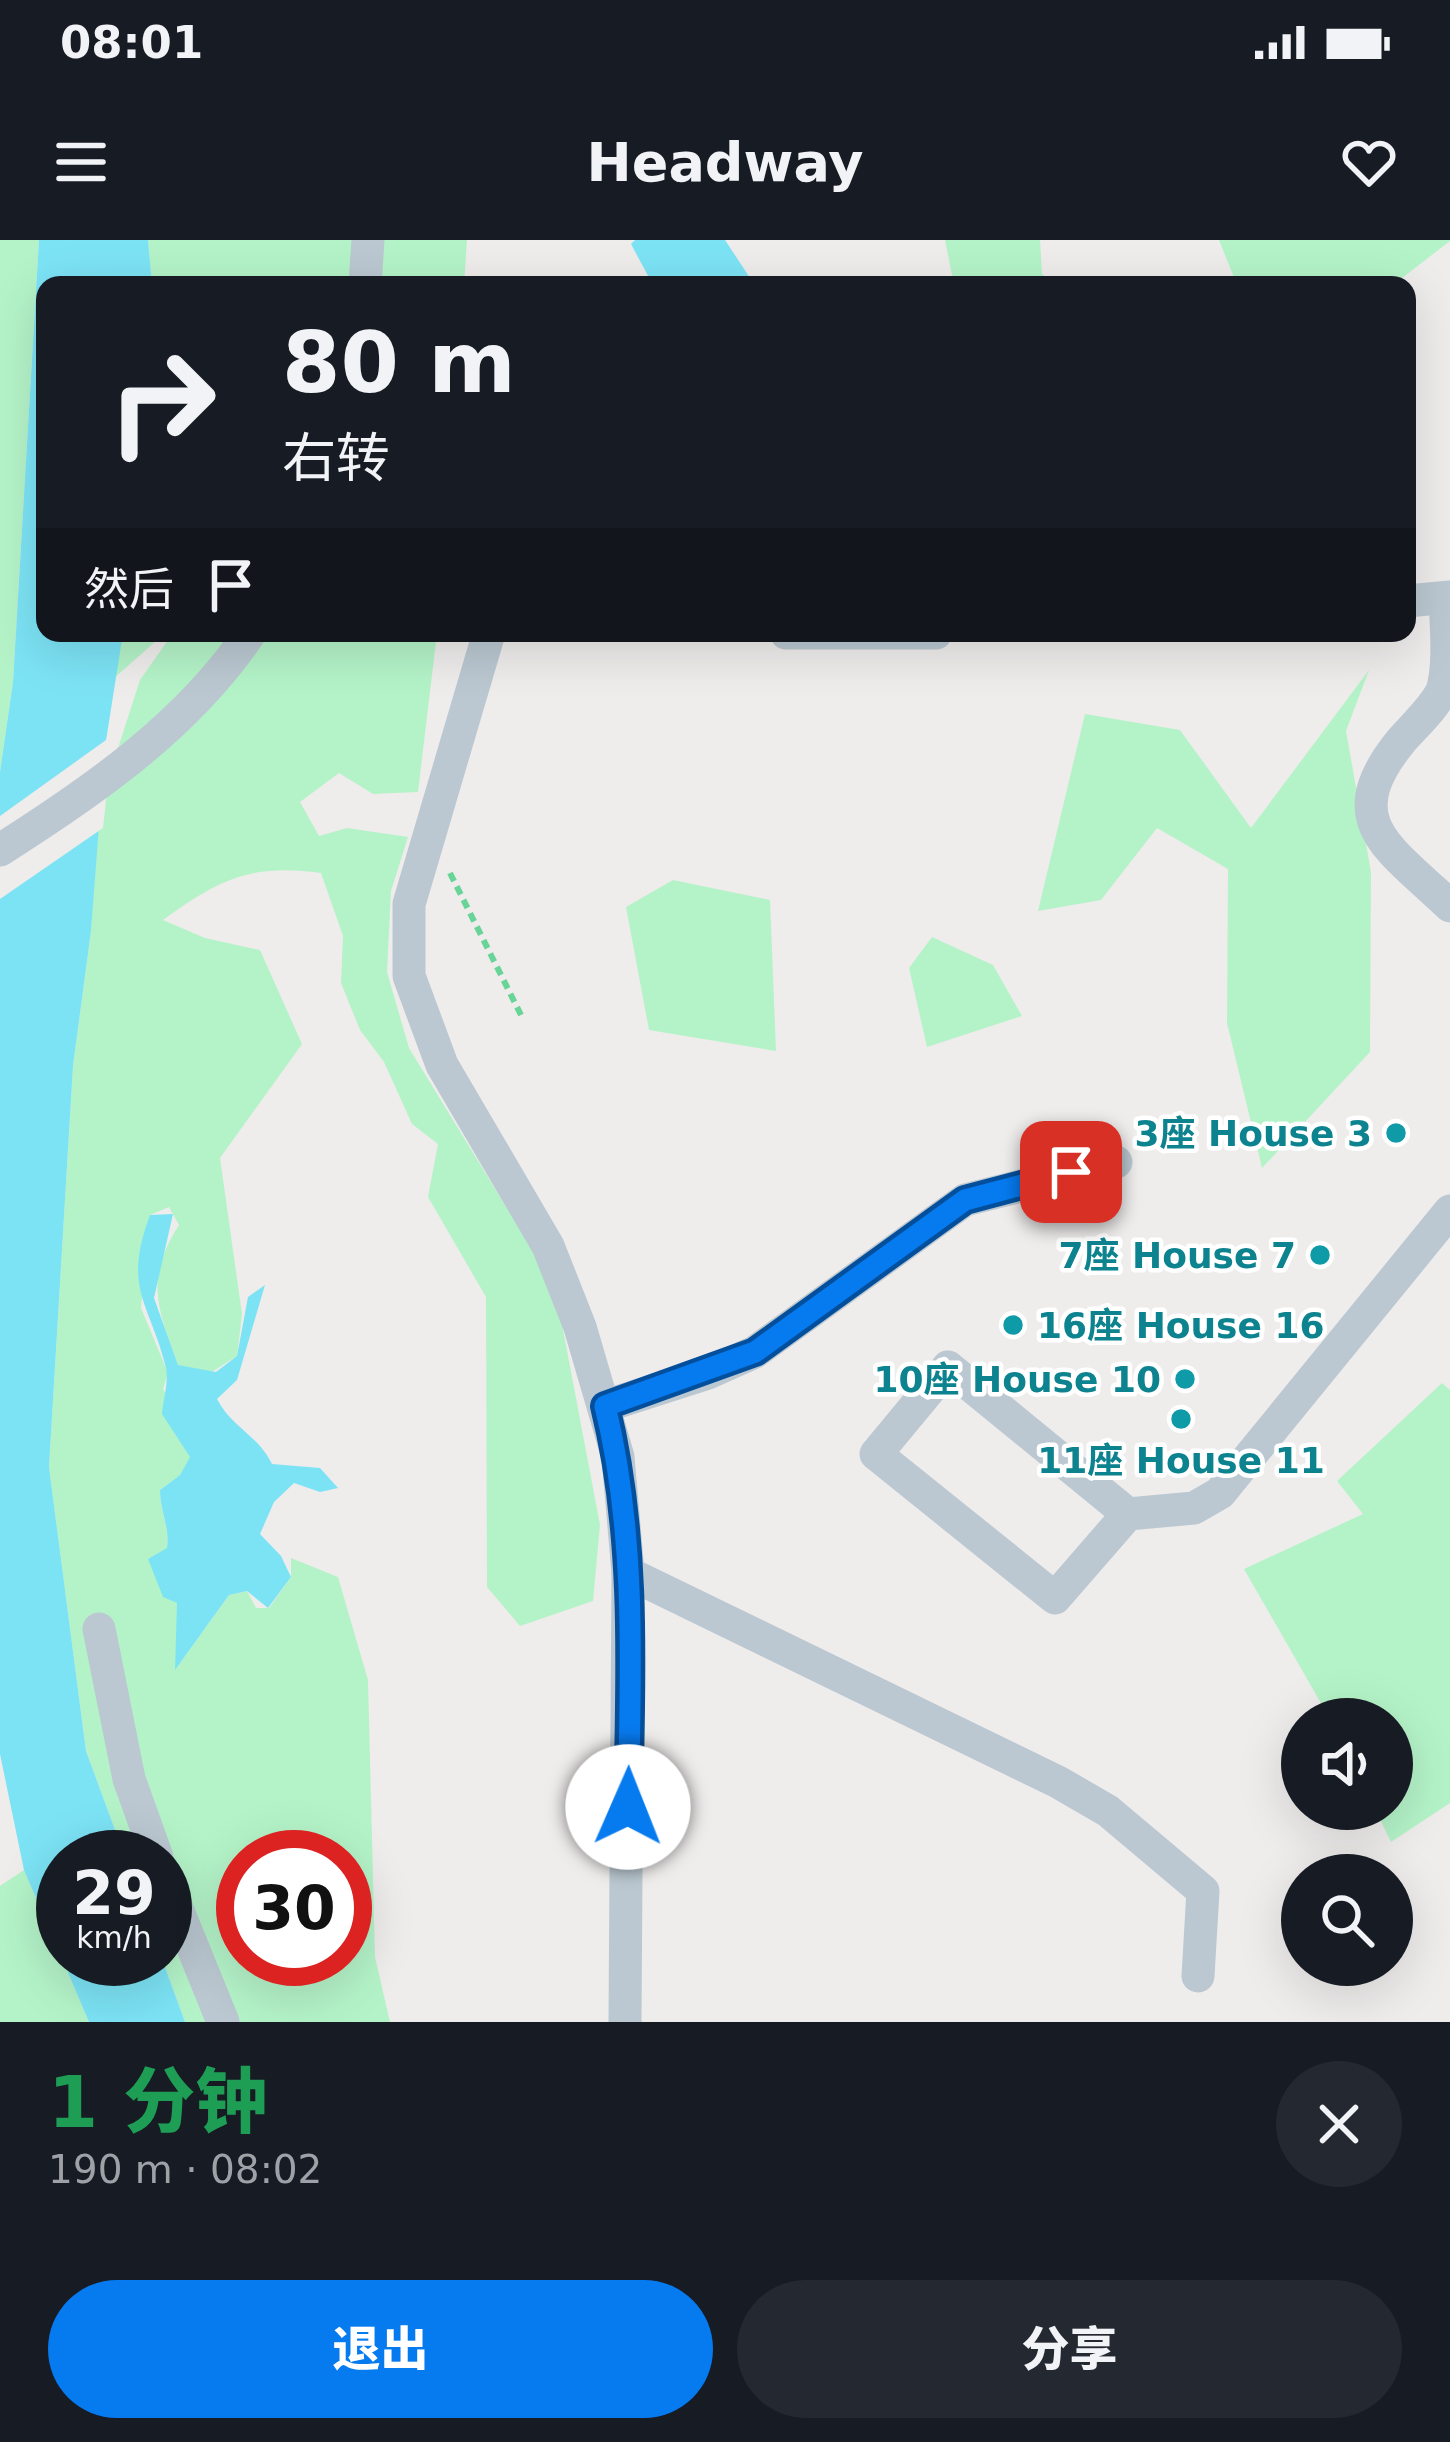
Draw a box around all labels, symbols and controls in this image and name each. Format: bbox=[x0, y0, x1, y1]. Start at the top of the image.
text: 08:01 bbox=[60, 16, 203, 69]
icon: menu bbox=[48, 129, 114, 195]
icon: heart bbox=[1336, 129, 1402, 195]
text: Headway bbox=[587, 131, 863, 194]
text: 80 m bbox=[282, 314, 516, 412]
icon: right bbox=[84, 324, 240, 480]
text: 右转 bbox=[282, 427, 390, 490]
icon: arrive bbox=[198, 552, 264, 618]
text: 然后 bbox=[84, 563, 174, 616]
place label: 3座 House 3 bbox=[1135, 1113, 1372, 1154]
marker: 3座 House 3 bbox=[1383, 1120, 1409, 1146]
pin bbox=[1020, 1121, 1122, 1223]
icon: arrive bbox=[1038, 1139, 1104, 1205]
place label: 7座 House 7 bbox=[1059, 1235, 1296, 1276]
marker: 7座 House 7 bbox=[1307, 1242, 1333, 1268]
place label: 16座 House 16 bbox=[1037, 1305, 1325, 1346]
marker: 16座 House 16 bbox=[1000, 1312, 1026, 1338]
place label: 10座 House 10 bbox=[873, 1359, 1161, 1400]
marker: 10座 House 10 bbox=[1172, 1366, 1198, 1392]
marker: 11座 House 11 bbox=[1168, 1406, 1194, 1432]
place label: 11座 House 11 bbox=[1037, 1440, 1325, 1481]
map controls bbox=[1281, 1698, 1413, 1986]
button: sound bbox=[1281, 1698, 1413, 1830]
position arrow bbox=[565, 1744, 691, 1870]
speed limit sign: 30 bbox=[216, 1830, 372, 1986]
button: search bbox=[1281, 1854, 1413, 1986]
text: 29 bbox=[72, 1858, 156, 1928]
text: km/h bbox=[76, 1920, 152, 1955]
text: 1 分钟 bbox=[48, 2060, 267, 2144]
button: close bbox=[1276, 2061, 1402, 2187]
text: 190 m · 08:02 bbox=[48, 2147, 322, 2192]
button: 退出 bbox=[48, 2280, 713, 2418]
button: 分享 bbox=[737, 2280, 1402, 2418]

